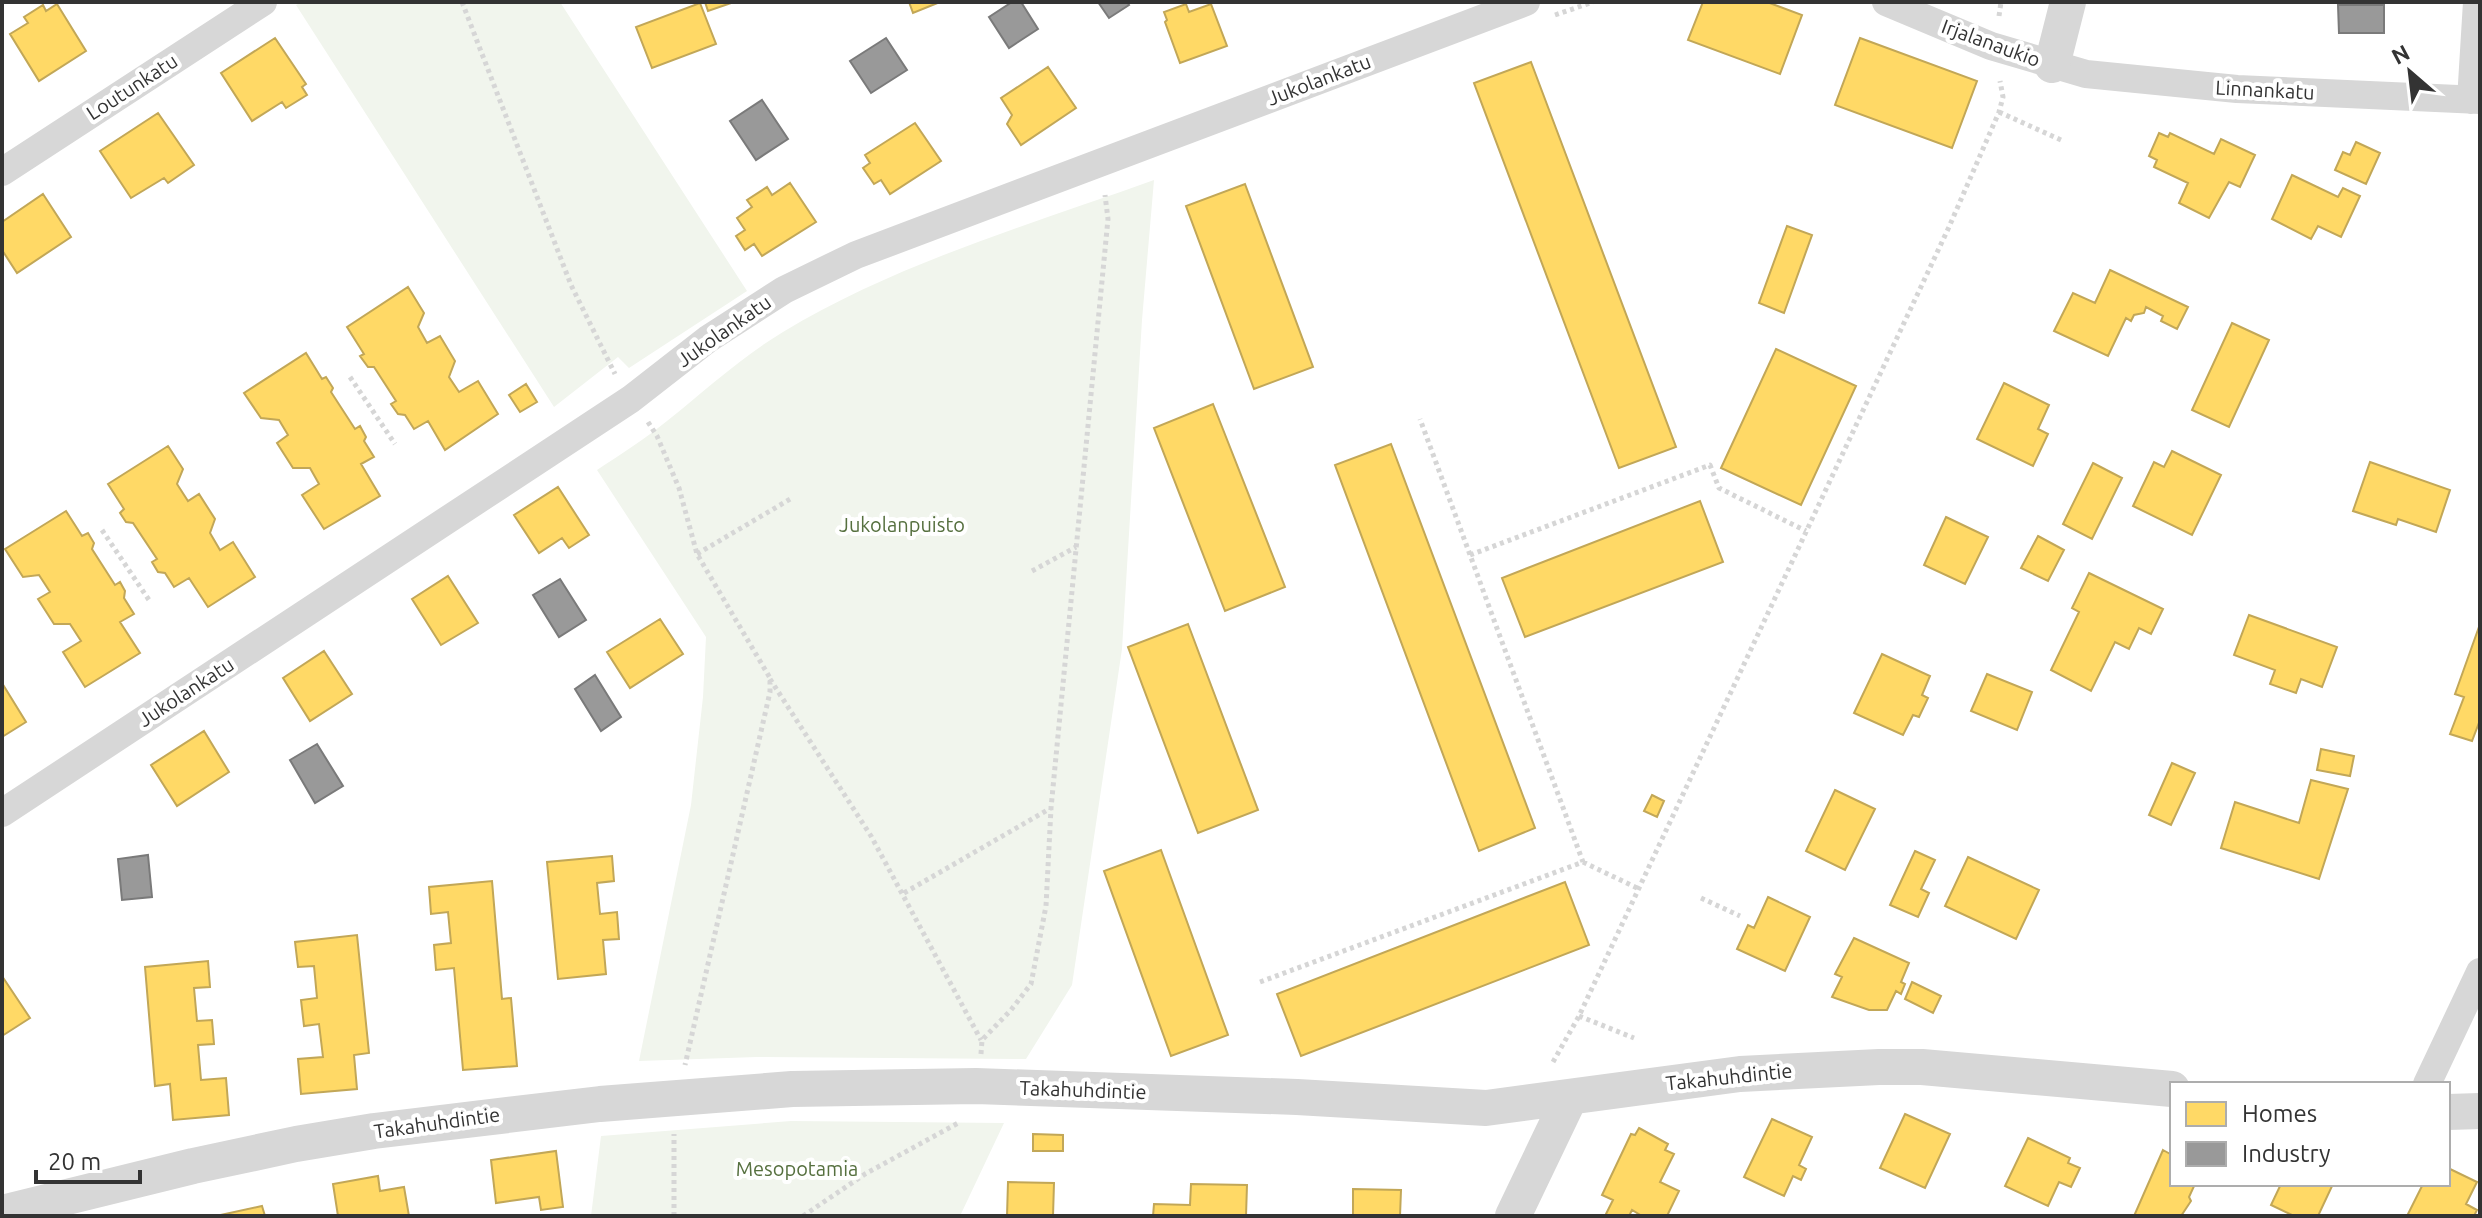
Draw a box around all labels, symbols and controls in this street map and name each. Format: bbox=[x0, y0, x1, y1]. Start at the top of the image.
street label: Irjalanaukio bbox=[1939, 14, 2044, 71]
north arrow bbox=[2370, 32, 2450, 112]
text: N bbox=[2387, 39, 2413, 69]
street label: Loutunkatu bbox=[82, 49, 181, 124]
street label: Jukolankatu bbox=[1264, 49, 1374, 110]
street label: Linnankatu bbox=[2215, 75, 2315, 104]
street label: Jukolankatu bbox=[672, 290, 775, 371]
park label: Jukolanpuisto bbox=[839, 513, 965, 536]
street label: Jukolankatu bbox=[134, 652, 238, 731]
street label: Takahuhdintie bbox=[1665, 1058, 1793, 1095]
street label: Takahuhdintie bbox=[1019, 1076, 1147, 1103]
legend bbox=[2170, 1082, 2450, 1186]
text: Homes bbox=[2242, 1100, 2317, 1127]
street label: Takahuhdintie bbox=[372, 1102, 501, 1143]
scale bar bbox=[36, 1134, 140, 1184]
text: Industry bbox=[2242, 1140, 2331, 1167]
text: 20 m bbox=[48, 1148, 101, 1175]
park label: Mesopotamia bbox=[736, 1157, 858, 1180]

